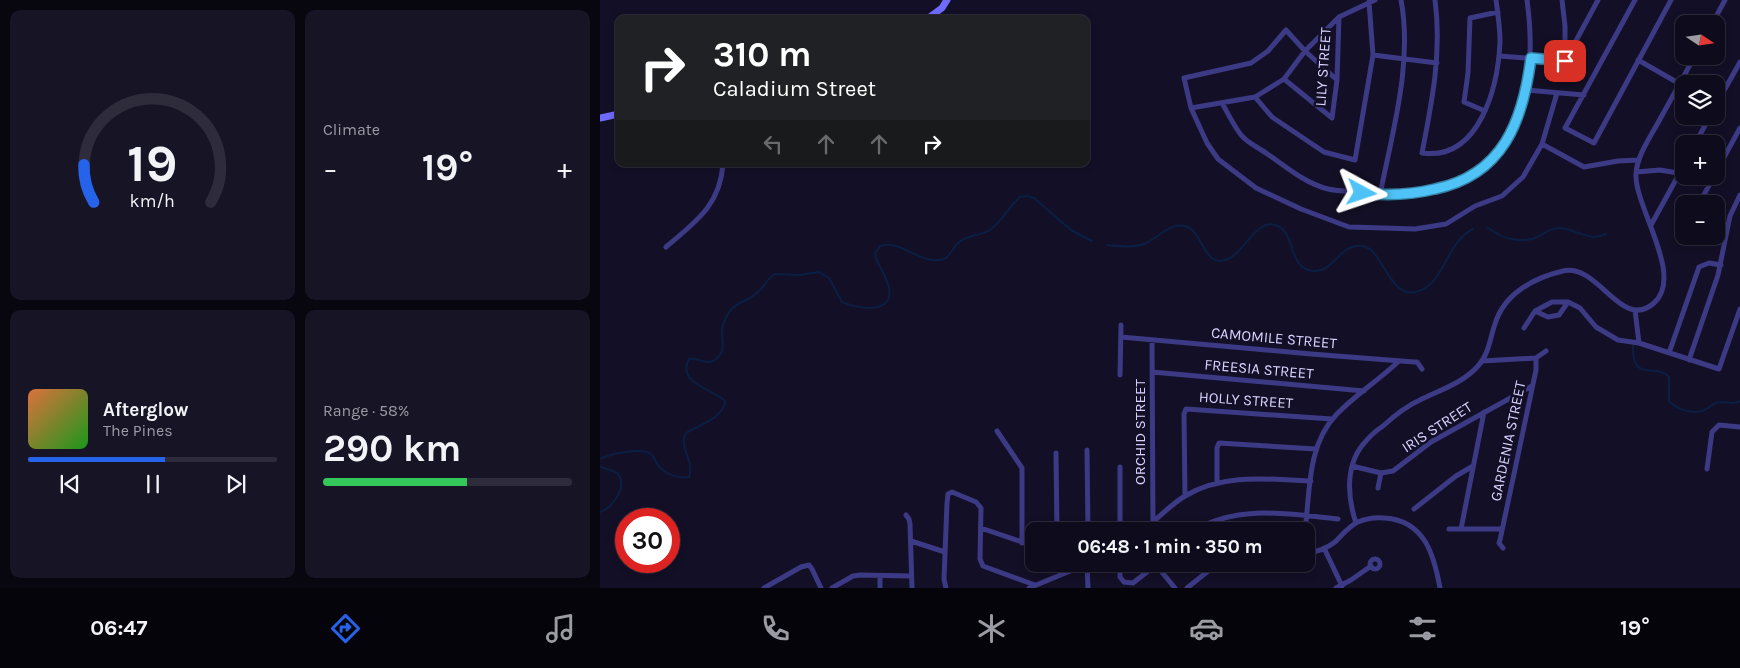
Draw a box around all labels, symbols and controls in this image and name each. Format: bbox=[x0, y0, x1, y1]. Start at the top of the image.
north arrow bbox=[1675, 15, 1725, 65]
map controls bbox=[1675, 15, 1725, 245]
street label: LILY STREET bbox=[1311, 26, 1335, 107]
text: 310 m bbox=[713, 34, 811, 75]
icon: right bbox=[630, 35, 695, 100]
pin bbox=[1544, 40, 1586, 82]
icon: arrive bbox=[1551, 47, 1579, 75]
button: layers bbox=[1675, 75, 1725, 125]
text: Caladium Street bbox=[713, 76, 876, 102]
text: Climate bbox=[323, 120, 380, 139]
icon: left bbox=[759, 130, 787, 158]
icon: ahead bbox=[812, 130, 840, 158]
icon: ahead bbox=[865, 130, 893, 158]
icon: right bbox=[918, 130, 946, 158]
text: 19 bbox=[127, 133, 178, 194]
button: + bbox=[1675, 135, 1725, 185]
text: 19° bbox=[422, 145, 473, 190]
text: − bbox=[323, 152, 338, 185]
text: + bbox=[557, 152, 572, 185]
position arrow bbox=[1335, 166, 1387, 218]
text: km/h bbox=[130, 191, 175, 212]
button: − bbox=[1675, 195, 1725, 245]
street label: CAMOMILE STREET bbox=[1210, 324, 1338, 353]
street label: FREESIA STREET bbox=[1204, 355, 1315, 383]
street label: ORCHID STREET bbox=[1131, 379, 1149, 485]
street label: GARDENIA STREET bbox=[1486, 379, 1530, 503]
street label: HOLLY STREET bbox=[1198, 388, 1294, 412]
street label: IRIS STREET bbox=[1398, 397, 1476, 456]
text: Afterglow bbox=[103, 399, 189, 421]
text: Range · 58% bbox=[323, 401, 409, 420]
text: The Pines bbox=[103, 421, 173, 440]
text: 290 km bbox=[323, 426, 461, 471]
icon: previous bbox=[56, 470, 84, 498]
icon: pause bbox=[139, 470, 167, 498]
icon: next bbox=[222, 470, 250, 498]
speed limit sign: 30 bbox=[615, 508, 680, 573]
text: 06:48 · 1 min · 350 m bbox=[1077, 536, 1263, 558]
icon: directions bbox=[328, 611, 363, 646]
icon: music bbox=[543, 611, 578, 646]
icon: phone bbox=[758, 611, 793, 646]
icon: climate bbox=[974, 611, 1009, 646]
icon: car bbox=[1189, 611, 1224, 646]
icon: filters bbox=[1405, 611, 1440, 646]
text: 06:47 bbox=[90, 615, 147, 641]
text: 19° bbox=[1620, 615, 1650, 641]

